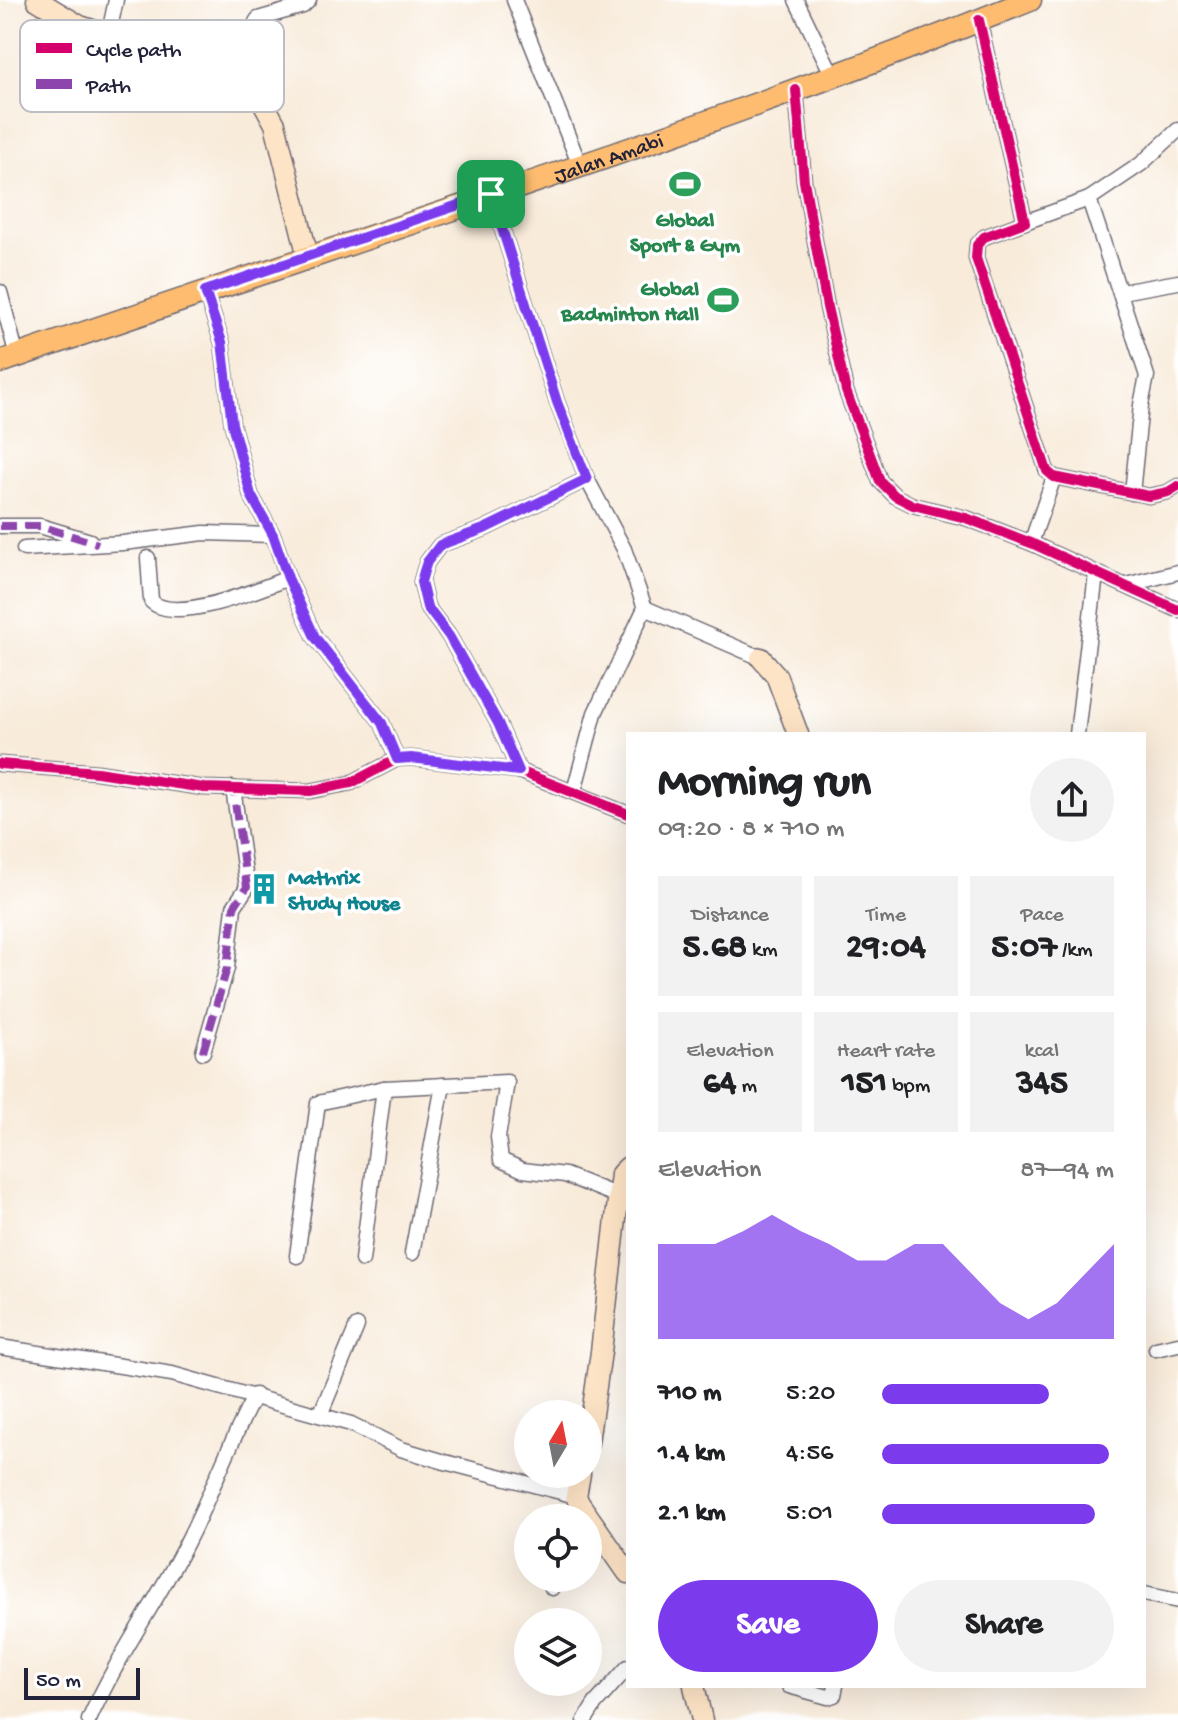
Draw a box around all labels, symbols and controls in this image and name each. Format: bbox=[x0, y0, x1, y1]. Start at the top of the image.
legend bbox=[20, 20, 284, 112]
text: Cycle path bbox=[86, 39, 182, 65]
text: Path bbox=[85, 75, 131, 101]
street label: Jalan Amabi bbox=[551, 129, 668, 191]
pin bbox=[457, 160, 525, 228]
sports icon: Global Sport & Gym bbox=[668, 167, 702, 201]
icon: arrive bbox=[469, 172, 513, 216]
place label: Global Sport & Gym bbox=[630, 209, 740, 260]
place label: Global Badminton Hall bbox=[560, 278, 699, 329]
sports icon: Global Badminton Hall bbox=[706, 283, 740, 317]
button: share bbox=[1030, 758, 1114, 842]
text: Morning run bbox=[658, 759, 871, 811]
text: 09:20 · 8 × 710 m bbox=[658, 815, 844, 846]
place label: Mathrix Study House bbox=[288, 867, 401, 918]
building icon: Mathrix Study House bbox=[247, 872, 281, 906]
text: Distance bbox=[691, 903, 769, 929]
text: Time bbox=[866, 903, 906, 929]
text: Pace bbox=[1020, 903, 1064, 929]
text: 5.68 bbox=[682, 929, 747, 969]
text: 29:04 bbox=[846, 929, 926, 969]
text: 5:07 bbox=[991, 929, 1057, 969]
text: km bbox=[747, 938, 778, 964]
text: /km bbox=[1057, 938, 1093, 964]
text: Elevation bbox=[686, 1039, 774, 1065]
text: Heart rate bbox=[837, 1039, 935, 1065]
text: kcal bbox=[1025, 1039, 1059, 1065]
text: 64 bbox=[703, 1065, 736, 1105]
text: 151 bbox=[842, 1065, 887, 1105]
text: 345 bbox=[1016, 1065, 1068, 1105]
text: m bbox=[736, 1074, 757, 1100]
text: bpm bbox=[887, 1074, 930, 1100]
text: Elevation bbox=[658, 1156, 761, 1187]
text: 87–94 m bbox=[1020, 1156, 1114, 1187]
text: 710 m bbox=[658, 1379, 721, 1410]
text: 5:20 bbox=[786, 1379, 835, 1410]
north arrow bbox=[514, 1400, 602, 1488]
map controls bbox=[514, 1400, 602, 1696]
text: 1.4 km bbox=[658, 1439, 725, 1470]
text: 4:56 bbox=[786, 1439, 833, 1470]
text: 2.1 km bbox=[658, 1499, 726, 1530]
text: 5:01 bbox=[786, 1499, 833, 1530]
button: locate bbox=[514, 1504, 602, 1592]
button: Save bbox=[658, 1580, 878, 1672]
button: Share bbox=[894, 1580, 1114, 1672]
button: layers bbox=[514, 1608, 602, 1696]
scale bar bbox=[24, 1664, 140, 1700]
text: 50 m bbox=[36, 1669, 81, 1695]

